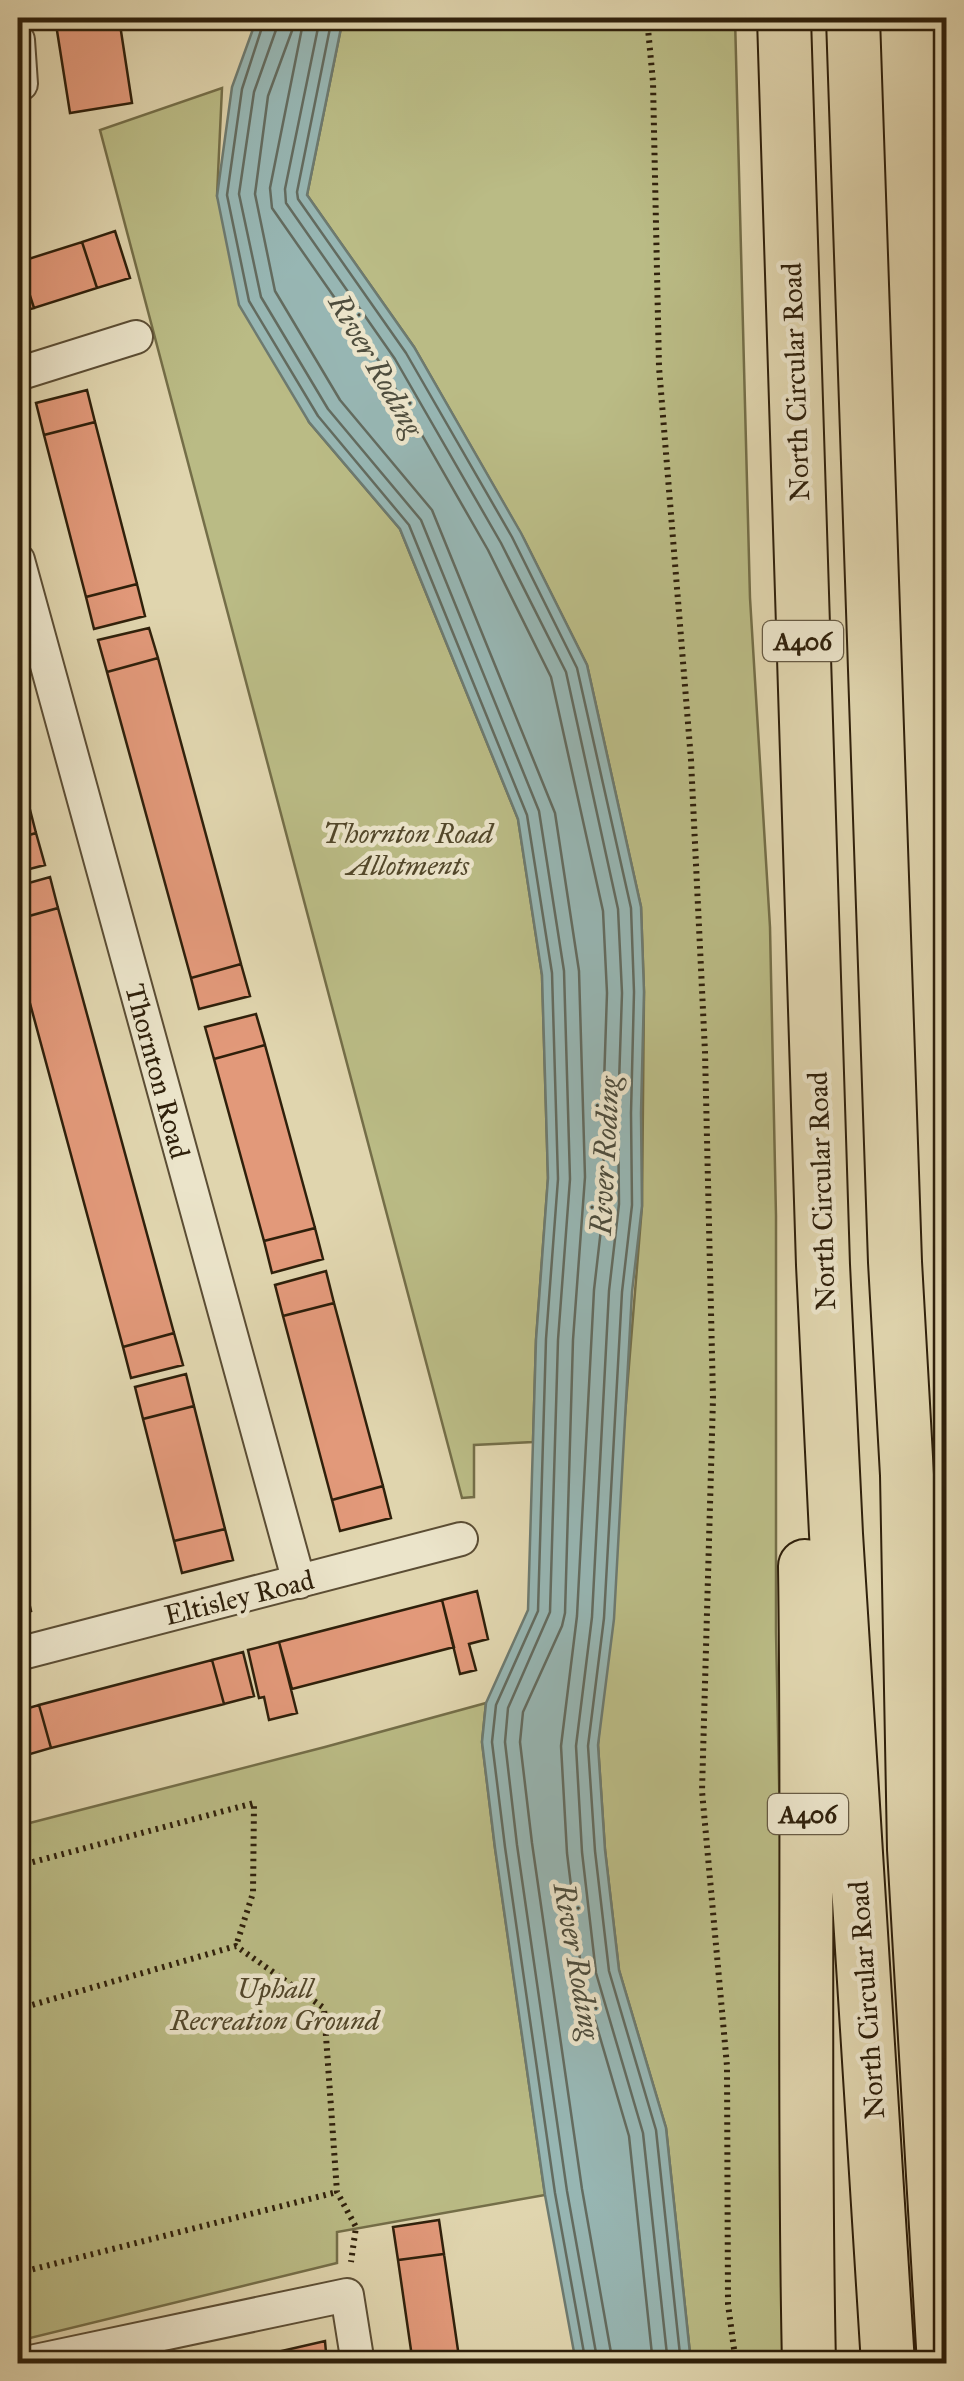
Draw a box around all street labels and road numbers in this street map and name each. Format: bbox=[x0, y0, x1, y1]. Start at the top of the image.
street label: North Circular Road bbox=[774, 262, 817, 502]
road number: A406 bbox=[763, 621, 843, 661]
street label: Thornton Road bbox=[117, 980, 198, 1162]
street label: North Circular Road bbox=[800, 1071, 843, 1311]
street label: Eltisley Road bbox=[161, 1562, 318, 1633]
road number: A406 bbox=[768, 1794, 848, 1834]
street label: North Circular Road bbox=[841, 1880, 892, 2120]

